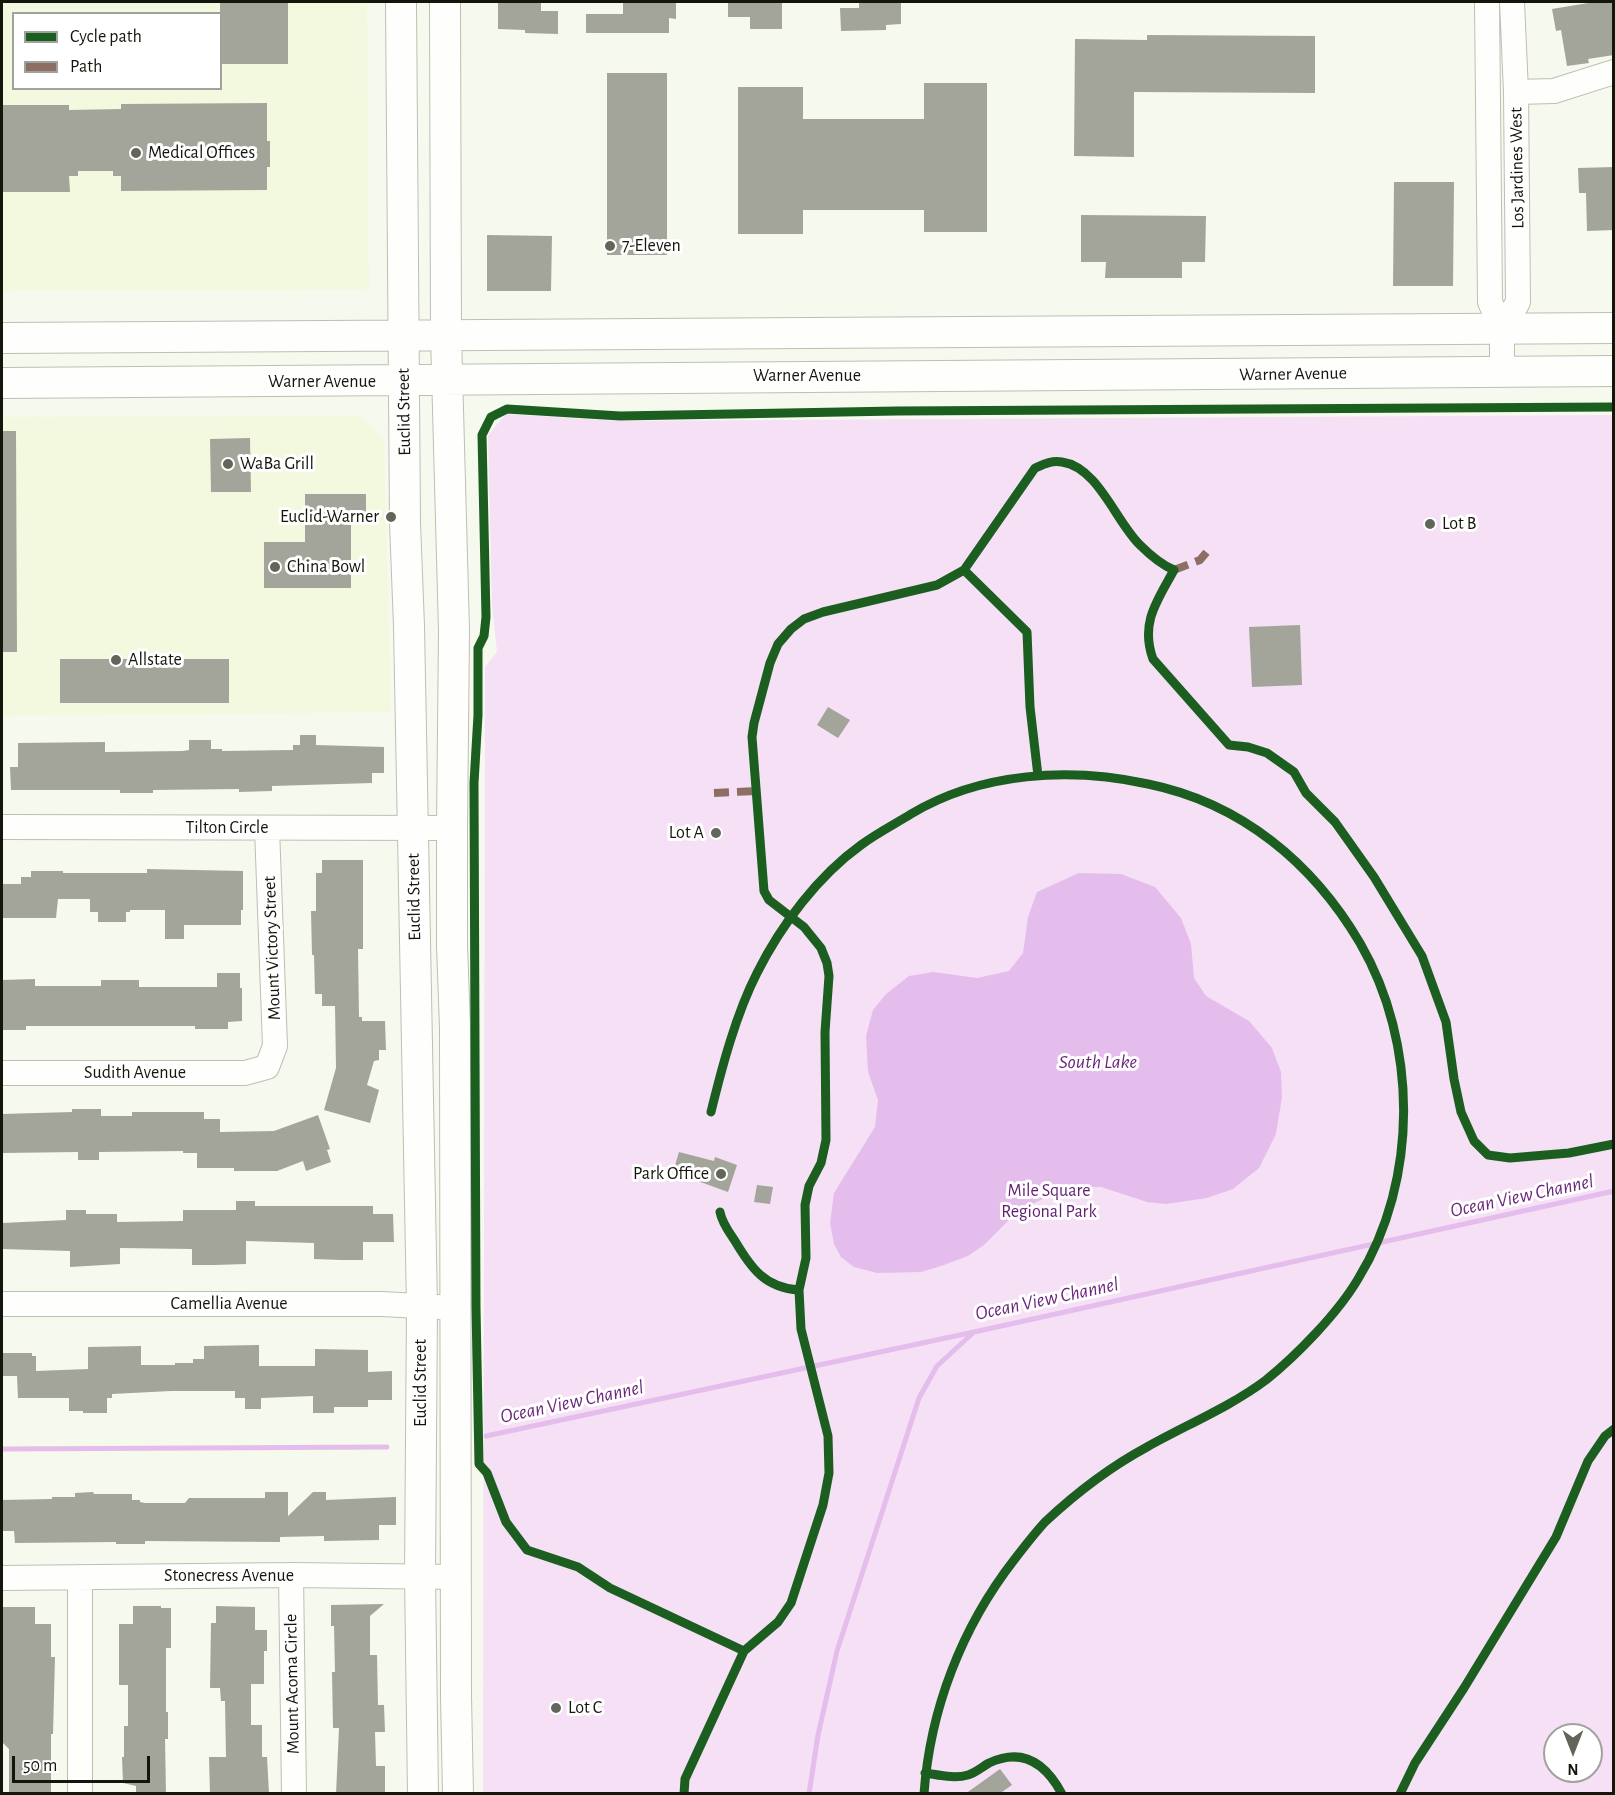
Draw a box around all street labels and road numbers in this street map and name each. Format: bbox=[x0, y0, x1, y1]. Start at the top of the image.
street label: Los Jardines West bbox=[1505, 107, 1529, 229]
street label: Warner Avenue bbox=[1239, 362, 1347, 386]
street label: Warner Avenue bbox=[753, 365, 861, 387]
street label: Euclid Street bbox=[392, 368, 416, 456]
street label: Warner Avenue bbox=[268, 371, 376, 393]
street label: Tilton Circle bbox=[185, 817, 269, 839]
street label: Euclid Street bbox=[402, 853, 426, 941]
street label: Mount Victory Street bbox=[259, 876, 285, 1020]
street label: Sudith Avenue bbox=[84, 1062, 186, 1084]
street label: Camellia Avenue bbox=[170, 1293, 288, 1315]
street label: Euclid Street bbox=[410, 1339, 432, 1427]
street label: Stonecress Avenue bbox=[164, 1565, 294, 1587]
street label: Mount Acoma Circle bbox=[280, 1614, 304, 1754]

